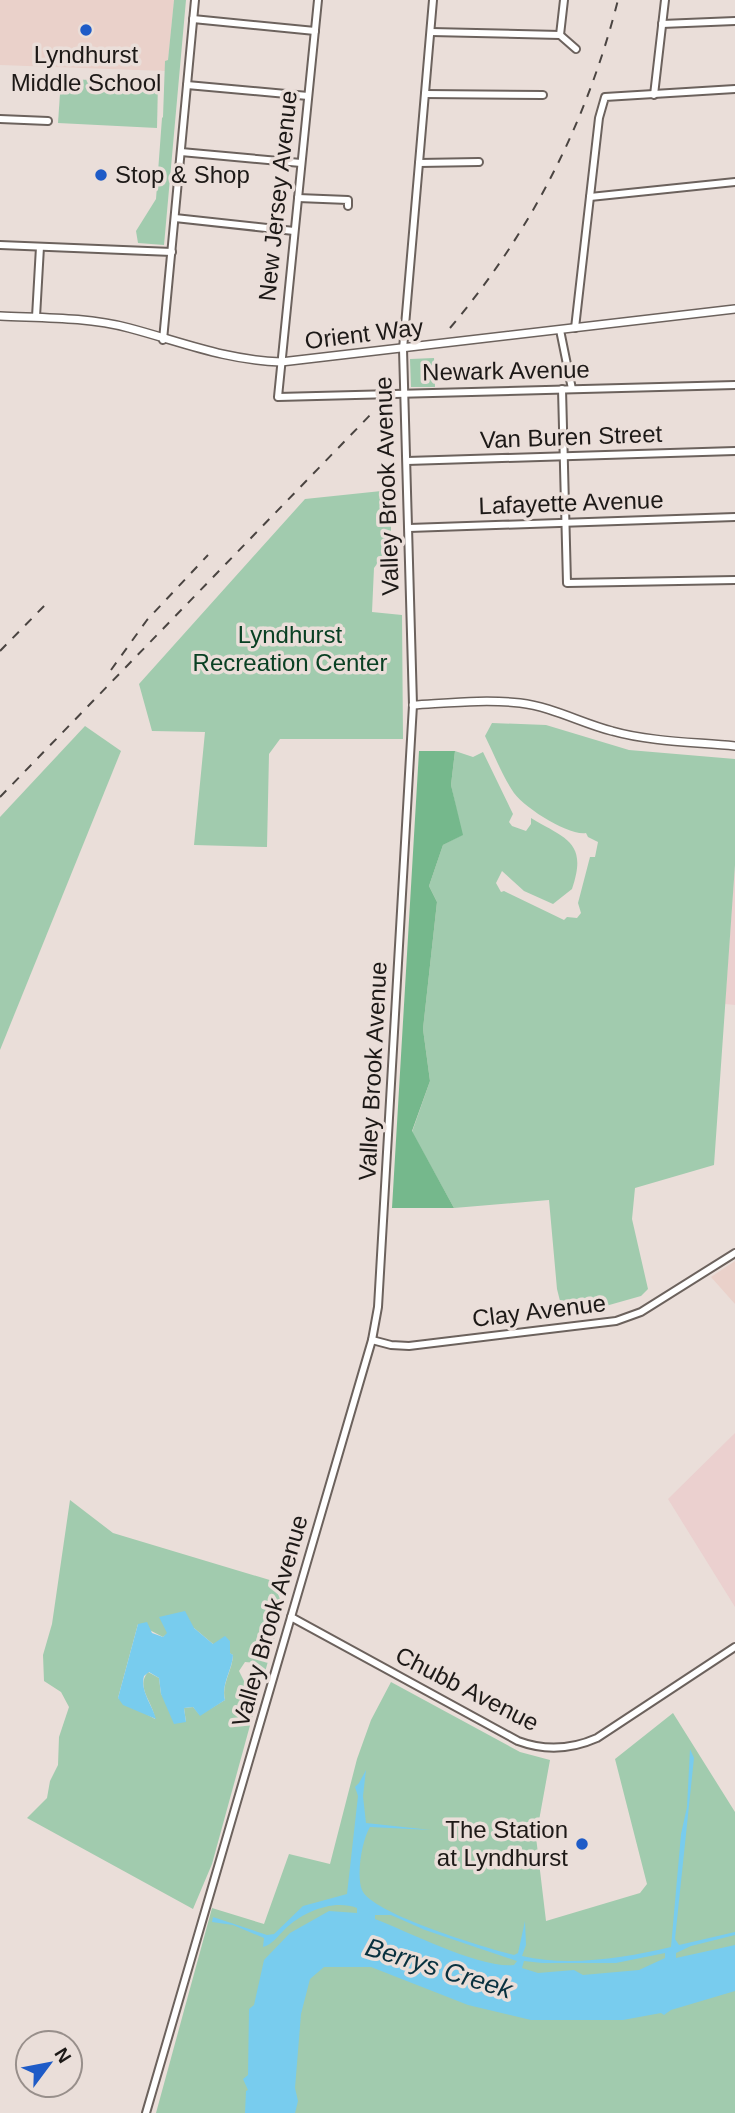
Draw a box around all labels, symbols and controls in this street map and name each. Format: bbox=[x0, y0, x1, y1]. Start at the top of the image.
marker: Lyndhurst Middle School bbox=[78, 22, 94, 38]
place label: Lyndhurst Middle School bbox=[11, 41, 161, 96]
street label: New Jersey Avenue bbox=[253, 89, 302, 303]
place label: Stop & Shop bbox=[115, 161, 250, 188]
marker: Stop & Shop bbox=[93, 167, 109, 183]
street label: Orient Way bbox=[303, 313, 425, 354]
street label: Newark Avenue bbox=[422, 356, 590, 385]
street label: Valley Brook Avenue bbox=[369, 376, 404, 596]
street label: Van Buren Street bbox=[479, 420, 663, 453]
street label: Lafayette Avenue bbox=[478, 486, 664, 519]
park label: Lyndhurst Recreation Center bbox=[193, 621, 387, 676]
street label: Valley Brook Avenue bbox=[353, 961, 392, 1181]
street label: Clay Avenue bbox=[471, 1289, 607, 1332]
street label: Valley Brook Avenue bbox=[226, 1512, 313, 1730]
street label: Chubb Avenue bbox=[391, 1641, 543, 1736]
place label: The Station at Lyndhurst bbox=[437, 1816, 568, 1871]
marker: The Station at Lyndhurst bbox=[574, 1836, 590, 1852]
water label: Berrys Creek bbox=[362, 1931, 518, 2005]
north arrow bbox=[14, 2029, 84, 2099]
text: N bbox=[50, 2044, 76, 2067]

